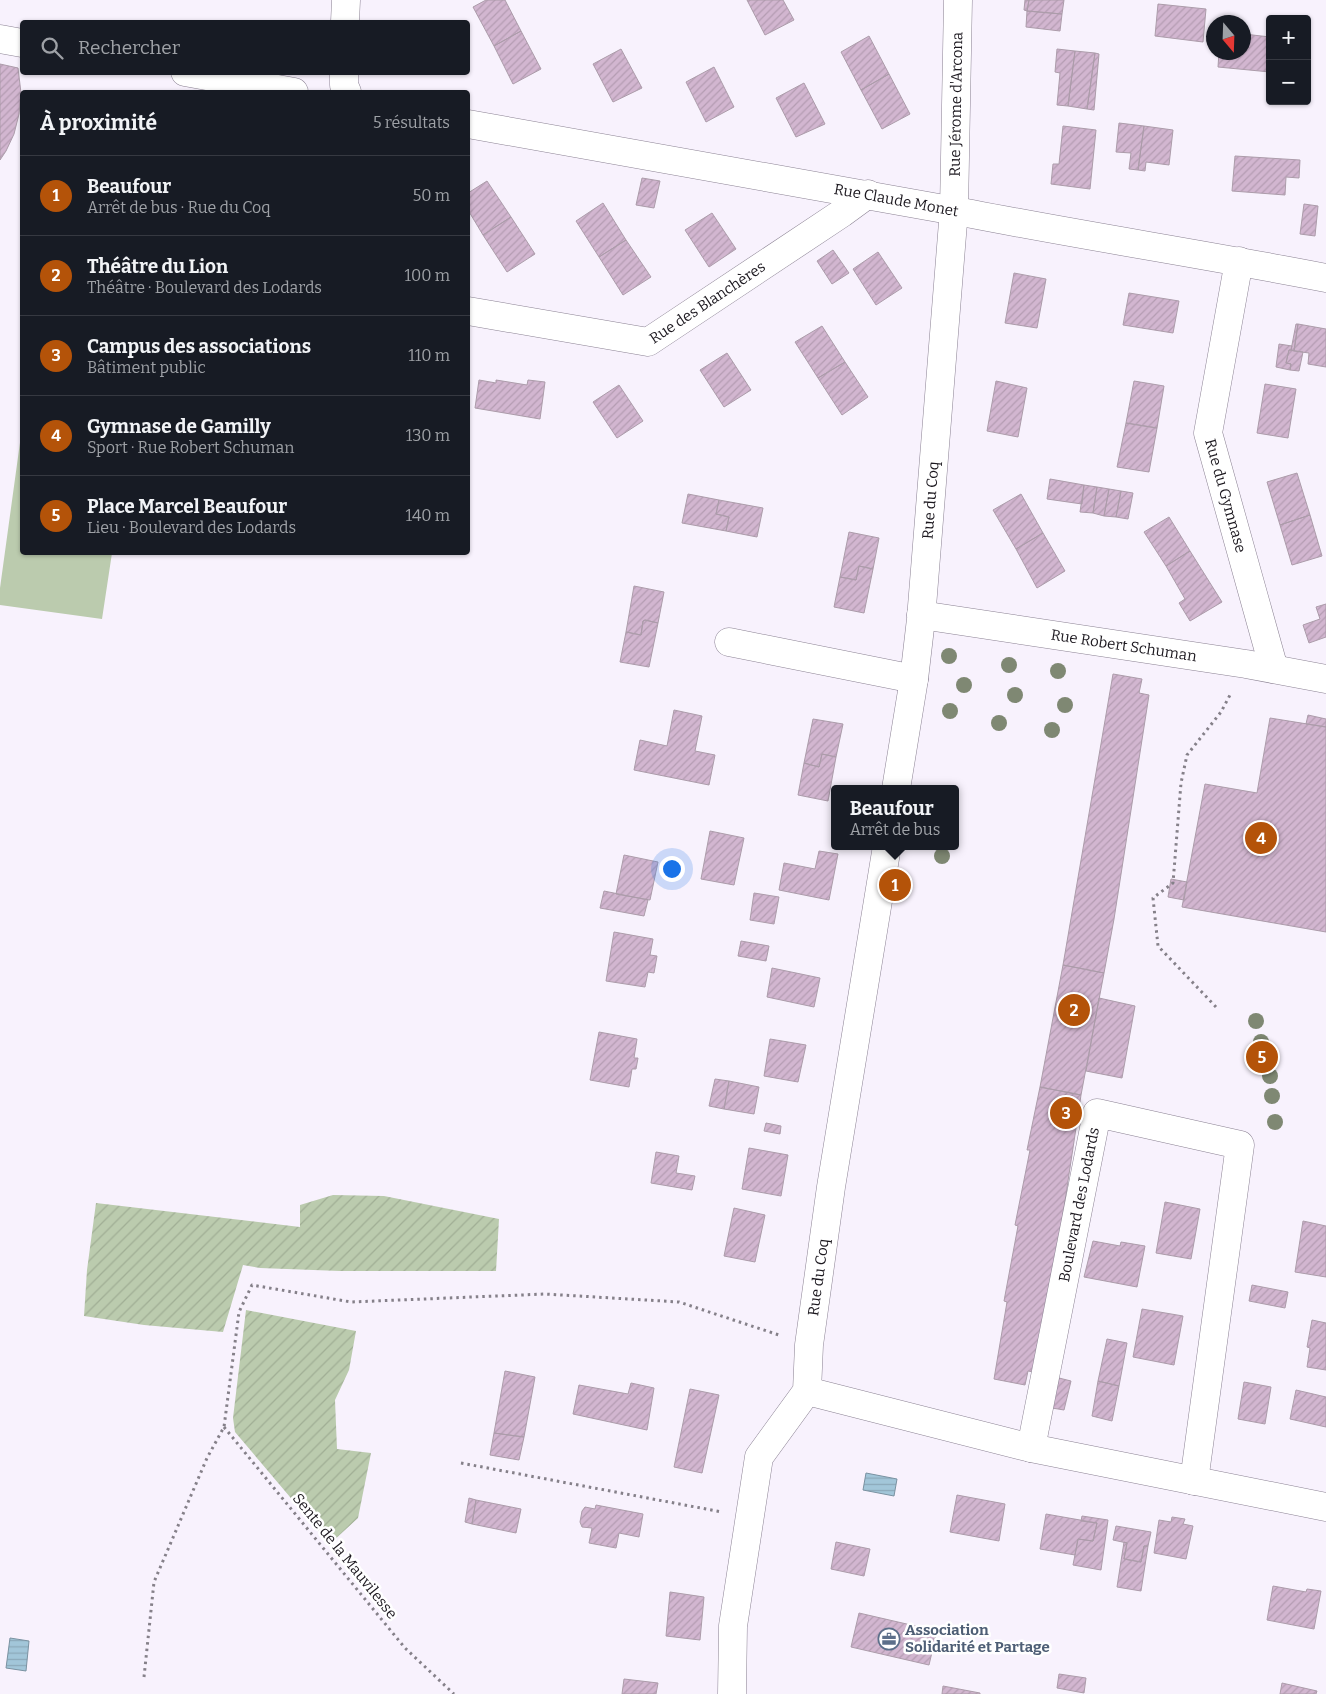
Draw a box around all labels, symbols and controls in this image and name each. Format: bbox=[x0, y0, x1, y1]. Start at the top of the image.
north arrow bbox=[1206, 15, 1251, 60]
map controls bbox=[1266, 15, 1311, 105]
button: + bbox=[1266, 15, 1311, 60]
search box bbox=[20, 20, 470, 75]
street label: Rue Jérome d'Arcona bbox=[946, 32, 966, 177]
icon: search bbox=[38, 34, 66, 62]
text: Rechercher bbox=[78, 36, 180, 59]
button: − bbox=[1266, 60, 1311, 105]
text: À proximité bbox=[40, 110, 157, 136]
text: 5 résultats bbox=[373, 113, 450, 132]
text: Beaufour bbox=[87, 175, 171, 198]
street label: Rue Claude Monet bbox=[833, 180, 961, 220]
text: 1 bbox=[53, 186, 59, 205]
text: 50 m bbox=[413, 186, 450, 205]
text: Arrêt de bus · Rue du Coq bbox=[87, 198, 270, 217]
text: Théâtre du Lion bbox=[87, 255, 228, 278]
street label: Rue des Blanchères bbox=[646, 257, 769, 347]
text: 2 bbox=[51, 266, 61, 285]
text: 100 m bbox=[405, 266, 450, 285]
text: Théâtre · Boulevard des Lodards bbox=[87, 278, 322, 297]
text: Campus des associations bbox=[87, 335, 311, 358]
text: 3 bbox=[51, 346, 61, 365]
text: 110 m bbox=[408, 346, 450, 365]
text: Bâtiment public bbox=[87, 358, 206, 377]
text: Gymnase de Gamilly bbox=[87, 415, 271, 438]
text: 4 bbox=[51, 426, 61, 445]
text: 130 m bbox=[406, 426, 450, 445]
street label: Rue du Gymnase bbox=[1201, 437, 1250, 555]
text: Sport · Rue Robert Schuman bbox=[87, 438, 294, 457]
street label: Rue du Coq bbox=[918, 460, 943, 540]
text: Place Marcel Beaufour bbox=[87, 495, 287, 518]
text: 5 bbox=[52, 506, 60, 525]
text: 140 m bbox=[405, 506, 450, 525]
text: Lieu · Boulevard des Lodards bbox=[87, 518, 296, 537]
street label: Rue Robert Schuman bbox=[1050, 626, 1198, 666]
popup bbox=[831, 785, 959, 850]
text: Beaufour bbox=[850, 797, 934, 820]
pin: 4 bbox=[1245, 819, 1277, 857]
text: Arrêt de bus bbox=[850, 820, 940, 839]
your location bbox=[659, 856, 685, 882]
pin: 1 bbox=[879, 866, 911, 904]
pin: 2 bbox=[1058, 991, 1090, 1029]
pin: 5 bbox=[1246, 1038, 1278, 1076]
pin: 3 bbox=[1050, 1094, 1082, 1132]
street label: Boulevard des Lodards bbox=[1055, 1126, 1103, 1283]
street label: Rue du Coq bbox=[804, 1237, 833, 1317]
street label: Sente de la Mauvilesse bbox=[289, 1490, 401, 1622]
place label: Association Solidarité et Partage bbox=[905, 1621, 1050, 1656]
office icon: Association Solidarité et Partage bbox=[877, 1627, 901, 1651]

